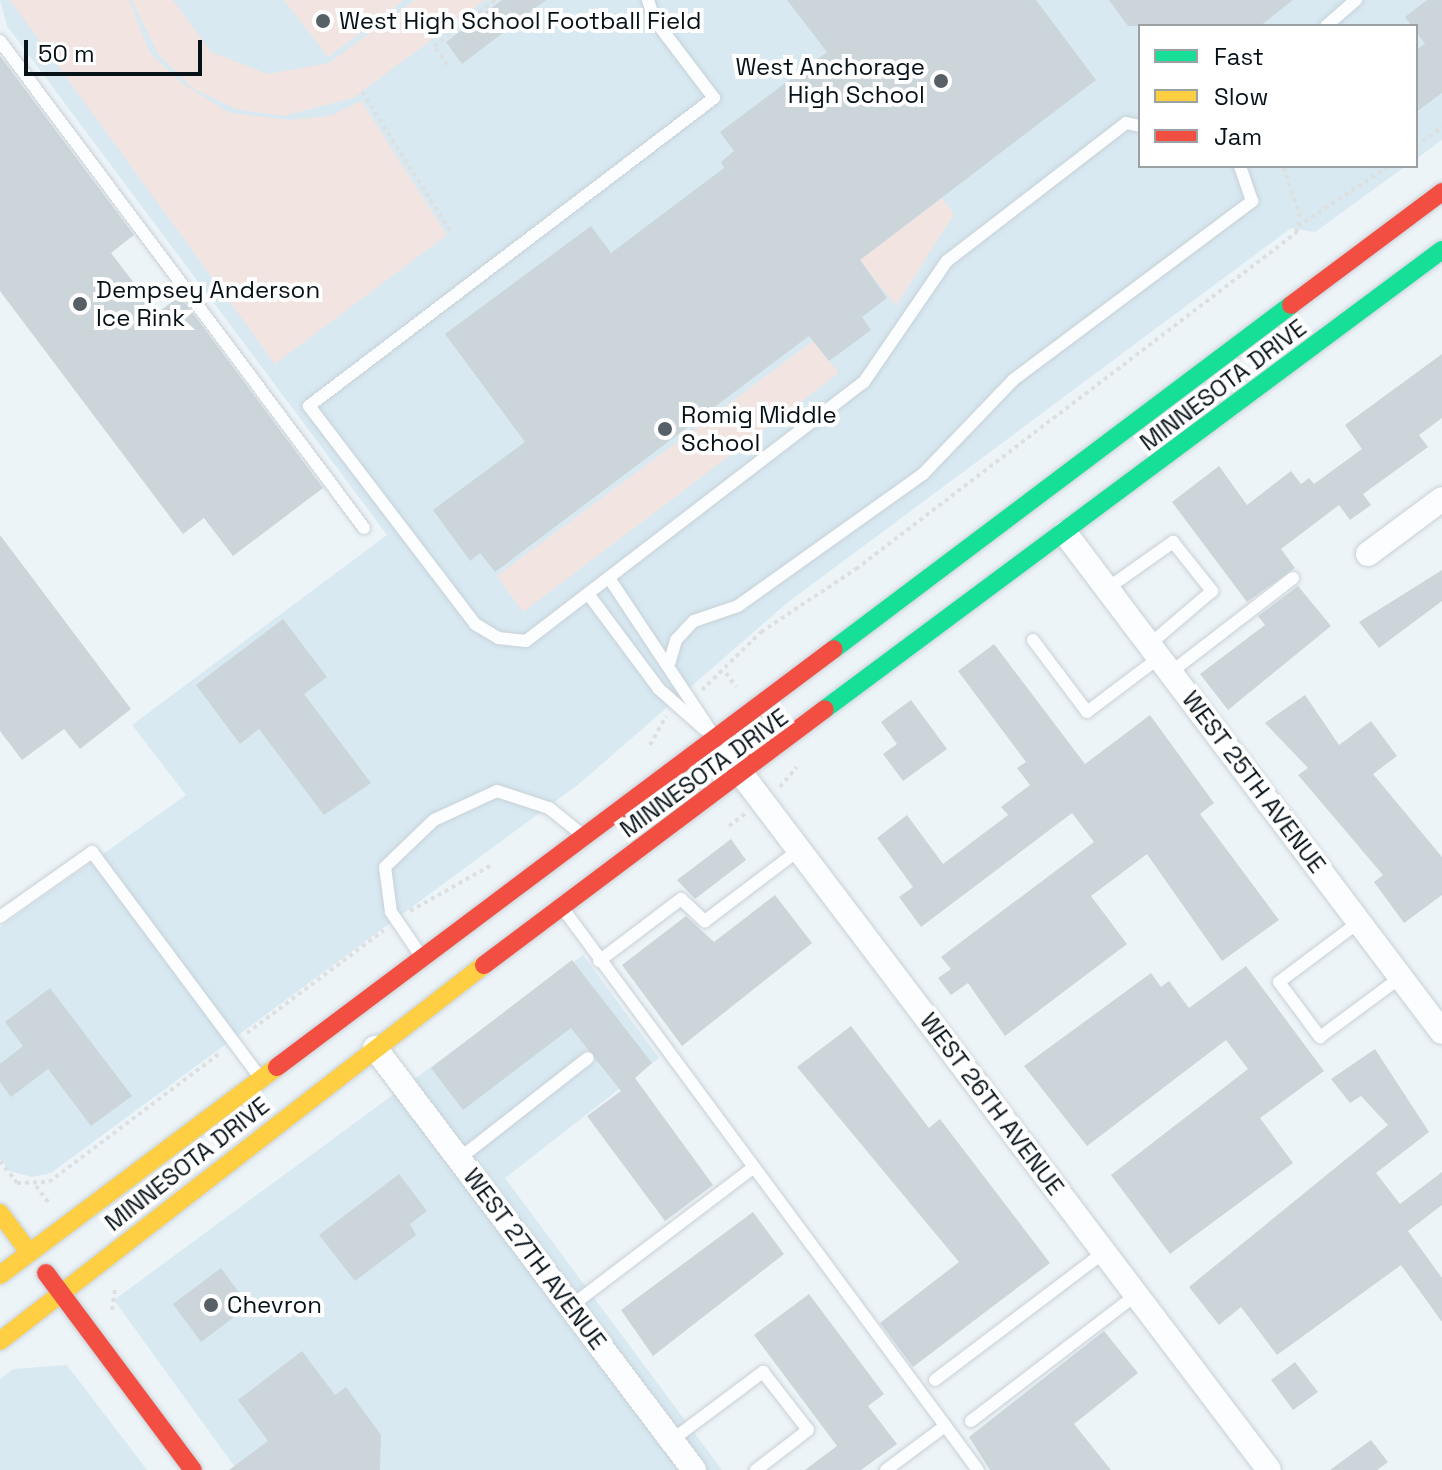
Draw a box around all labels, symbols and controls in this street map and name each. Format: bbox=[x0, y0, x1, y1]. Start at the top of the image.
place label: West High School Football Field bbox=[339, 7, 701, 35]
marker: West High School Football Field bbox=[314, 12, 332, 30]
scale bar bbox=[28, 24, 206, 74]
legend bbox=[1138, 24, 1418, 168]
text: 50 m bbox=[38, 38, 95, 69]
text: Fast bbox=[1214, 41, 1264, 72]
place label: West Anchorage High School bbox=[735, 53, 925, 109]
marker: West Anchorage High School bbox=[932, 72, 950, 90]
text: Slow bbox=[1214, 81, 1268, 112]
text: Jam bbox=[1214, 121, 1262, 152]
place label: Dempsey Anderson Ice Rink bbox=[96, 276, 320, 332]
marker: Dempsey Anderson Ice Rink bbox=[71, 295, 89, 313]
street label: MINNESOTA DRIVE bbox=[1134, 313, 1312, 457]
place label: Romig Middle School bbox=[681, 401, 837, 457]
marker: Romig Middle School bbox=[656, 420, 674, 438]
street label: WEST 25TH AVENUE bbox=[1176, 685, 1332, 879]
street label: MINNESOTA DRIVE bbox=[614, 702, 794, 844]
street label: WEST 26TH AVENUE bbox=[914, 1007, 1070, 1201]
street label: MINNESOTA DRIVE bbox=[99, 1091, 275, 1237]
street label: WEST 27TH AVENUE bbox=[457, 1162, 613, 1356]
place label: Chevron bbox=[227, 1291, 322, 1319]
marker: Chevron bbox=[202, 1296, 220, 1314]

